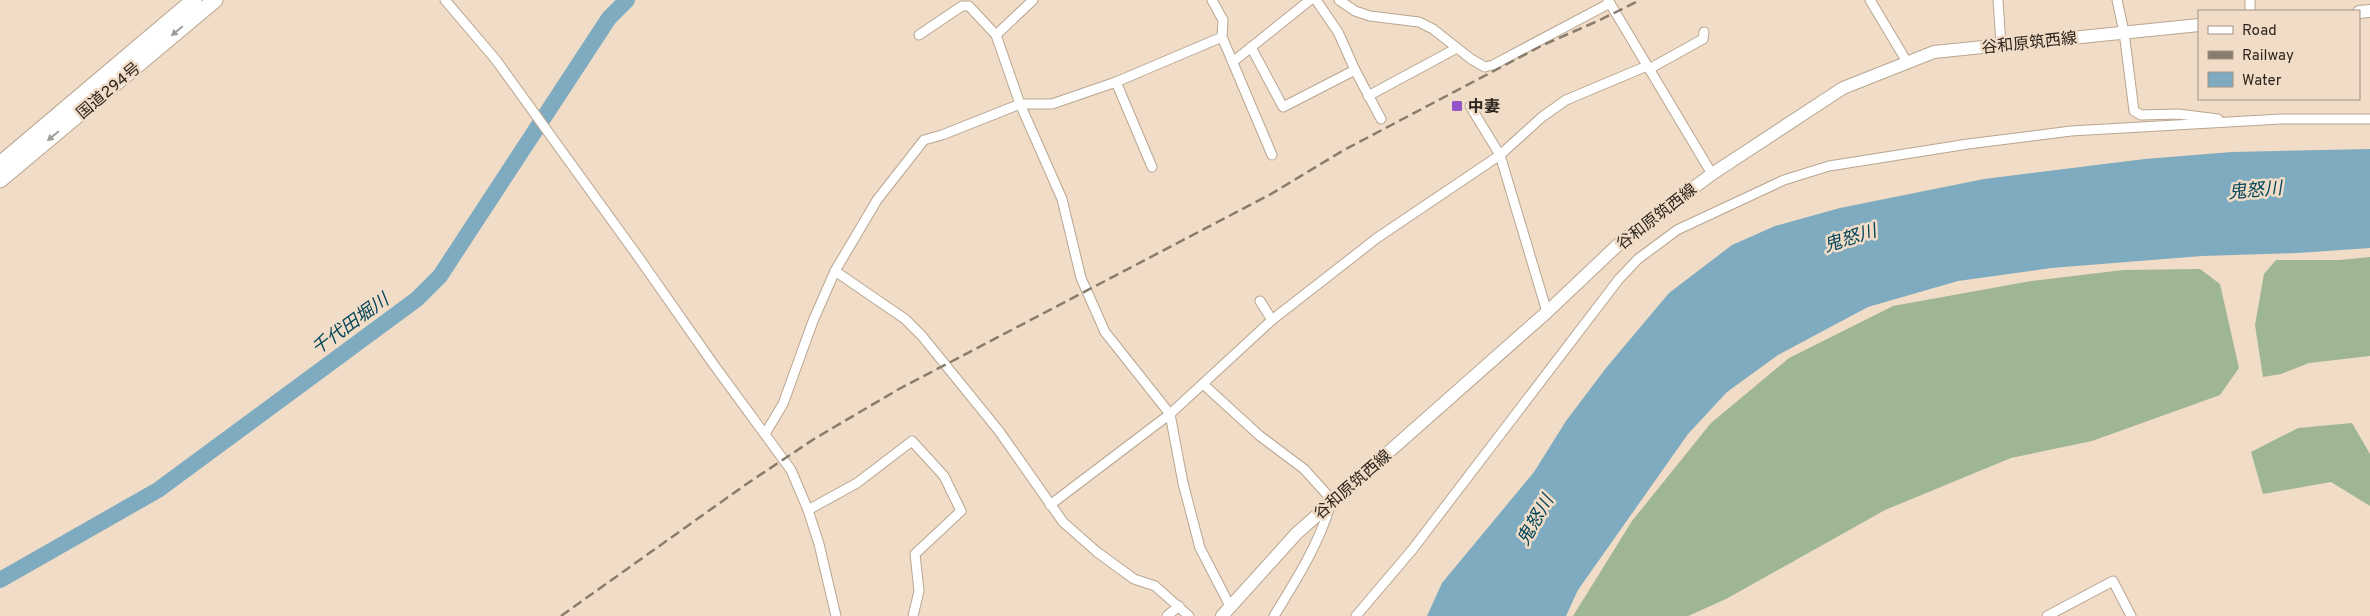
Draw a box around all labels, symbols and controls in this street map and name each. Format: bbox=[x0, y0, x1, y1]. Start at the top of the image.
legend bbox=[2198, 10, 2360, 100]
text: Road bbox=[2242, 22, 2277, 41]
one-way arrow bbox=[171, 26, 184, 37]
street label: 谷和原筑西線 bbox=[1980, 29, 2078, 59]
text: Railway bbox=[2242, 47, 2294, 66]
street label: 国道294号 bbox=[73, 59, 145, 124]
text: Water bbox=[2242, 72, 2282, 91]
place label: 中妻 bbox=[1468, 98, 1500, 118]
marker: 中妻 bbox=[1450, 99, 1464, 113]
one-way arrow bbox=[47, 130, 60, 141]
water label: 鬼怒川 bbox=[2227, 178, 2285, 205]
street label: 谷和原筑西線 bbox=[1613, 180, 1701, 255]
water label: 鬼怒川 bbox=[1821, 220, 1882, 258]
water label: 千代田堀川 bbox=[308, 288, 396, 361]
street label: 谷和原筑西線 bbox=[1311, 446, 1396, 525]
water label: 鬼怒川 bbox=[1513, 490, 1561, 550]

